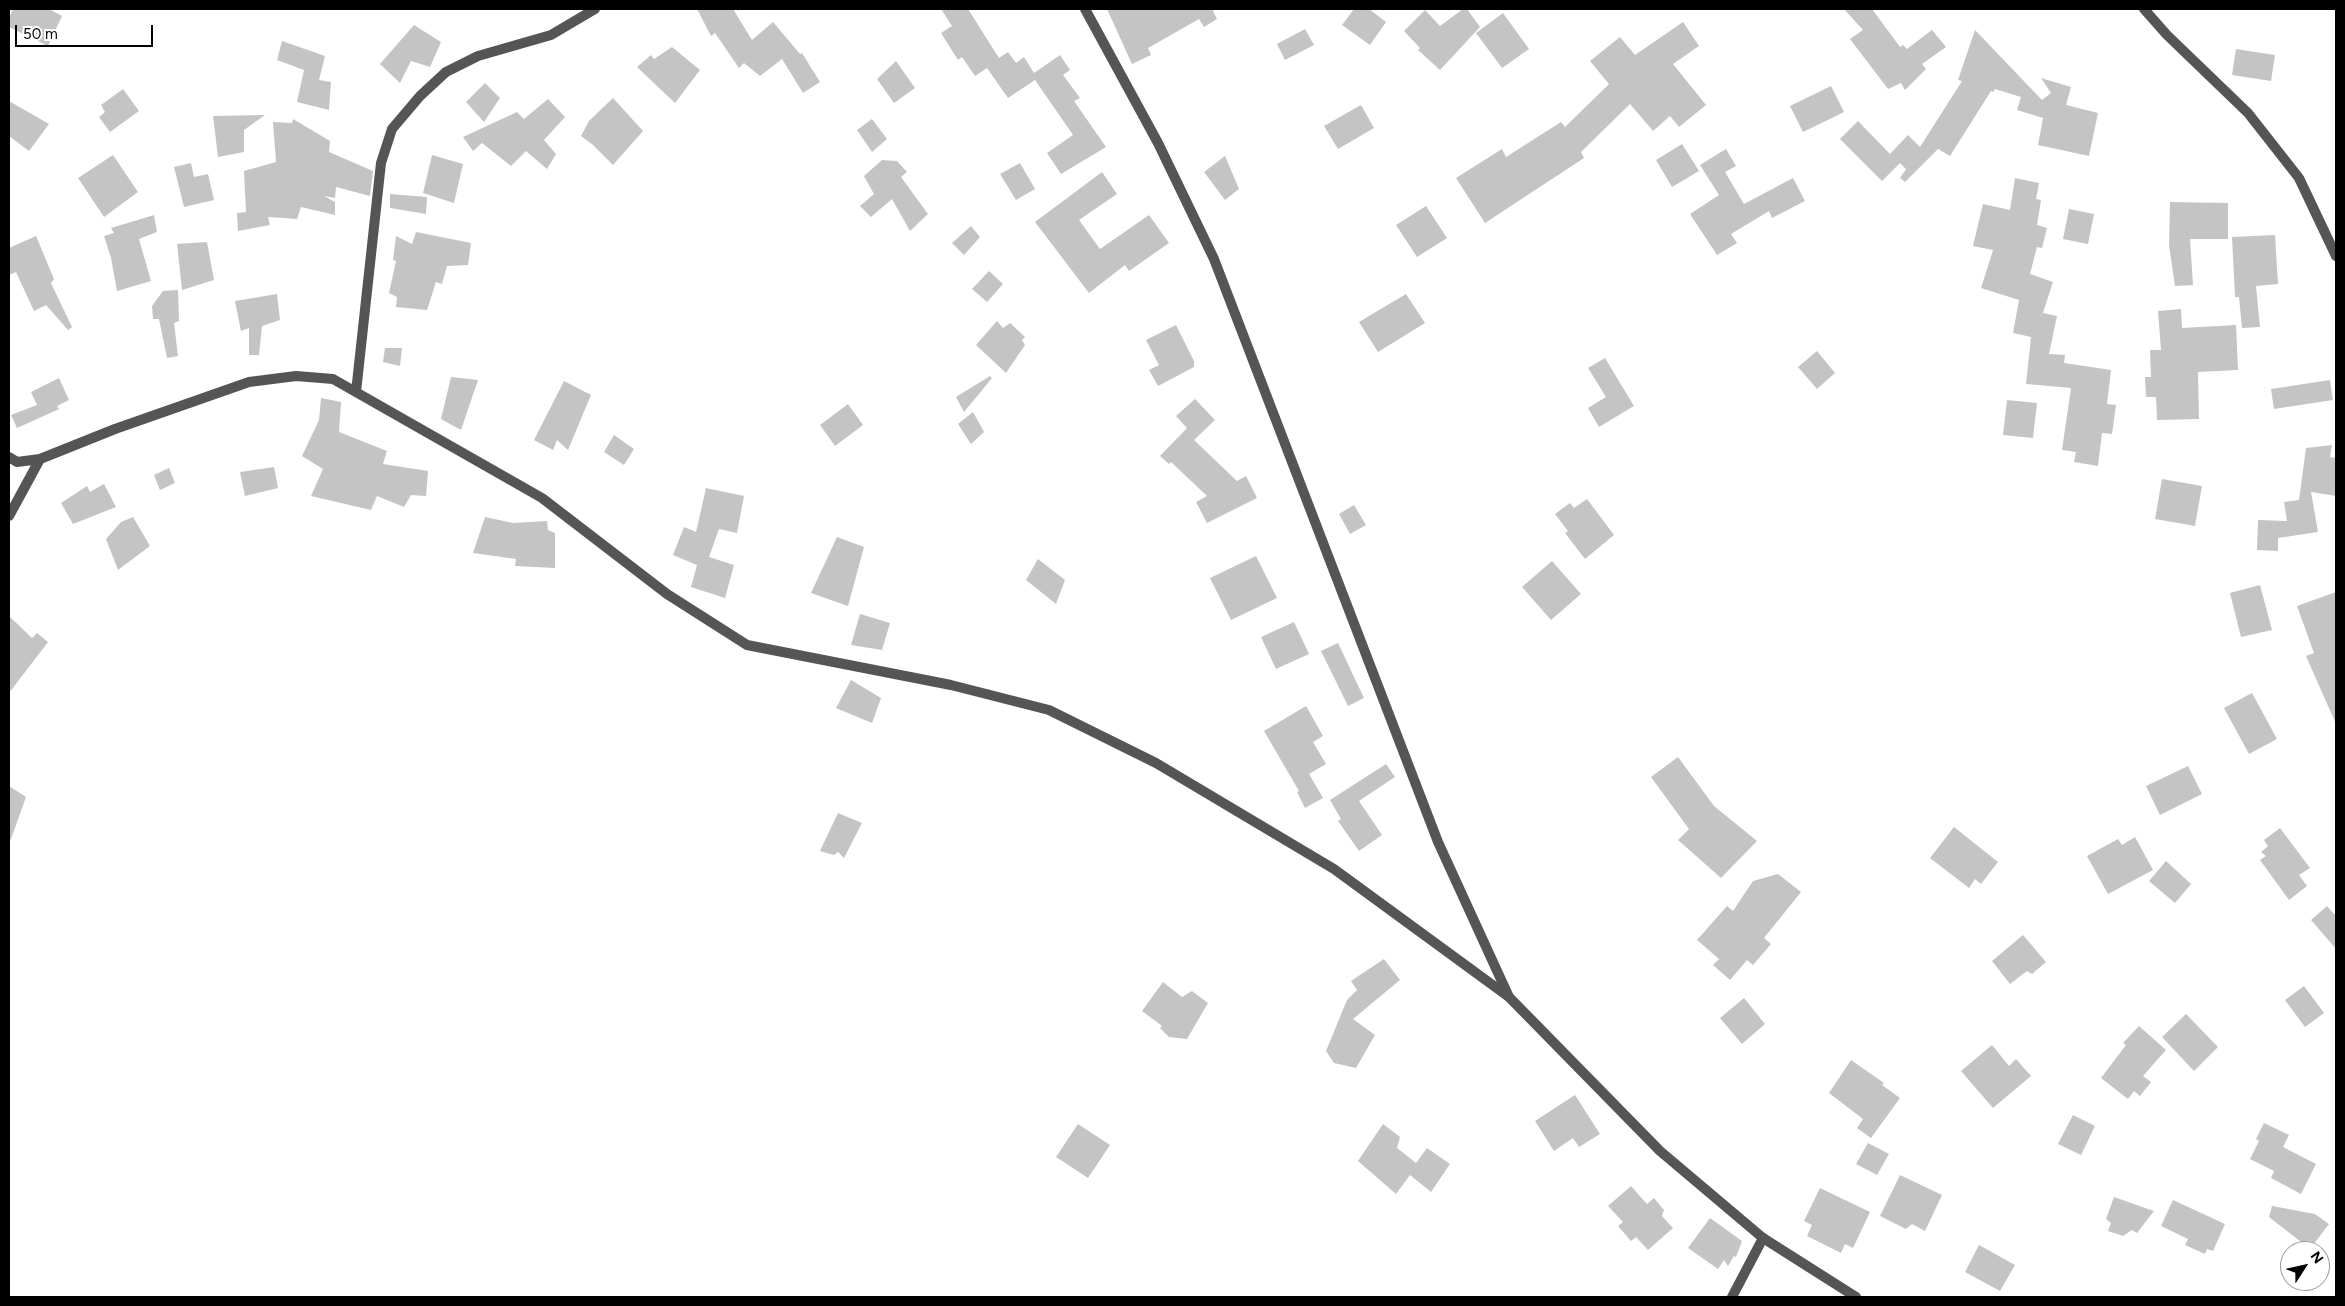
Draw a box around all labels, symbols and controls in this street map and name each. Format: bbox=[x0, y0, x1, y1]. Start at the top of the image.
scale bar bbox=[18, 15, 155, 47]
text: 50 m bbox=[23, 25, 58, 43]
north arrow bbox=[2280, 1241, 2330, 1291]
text: N bbox=[2307, 1248, 2327, 1267]

